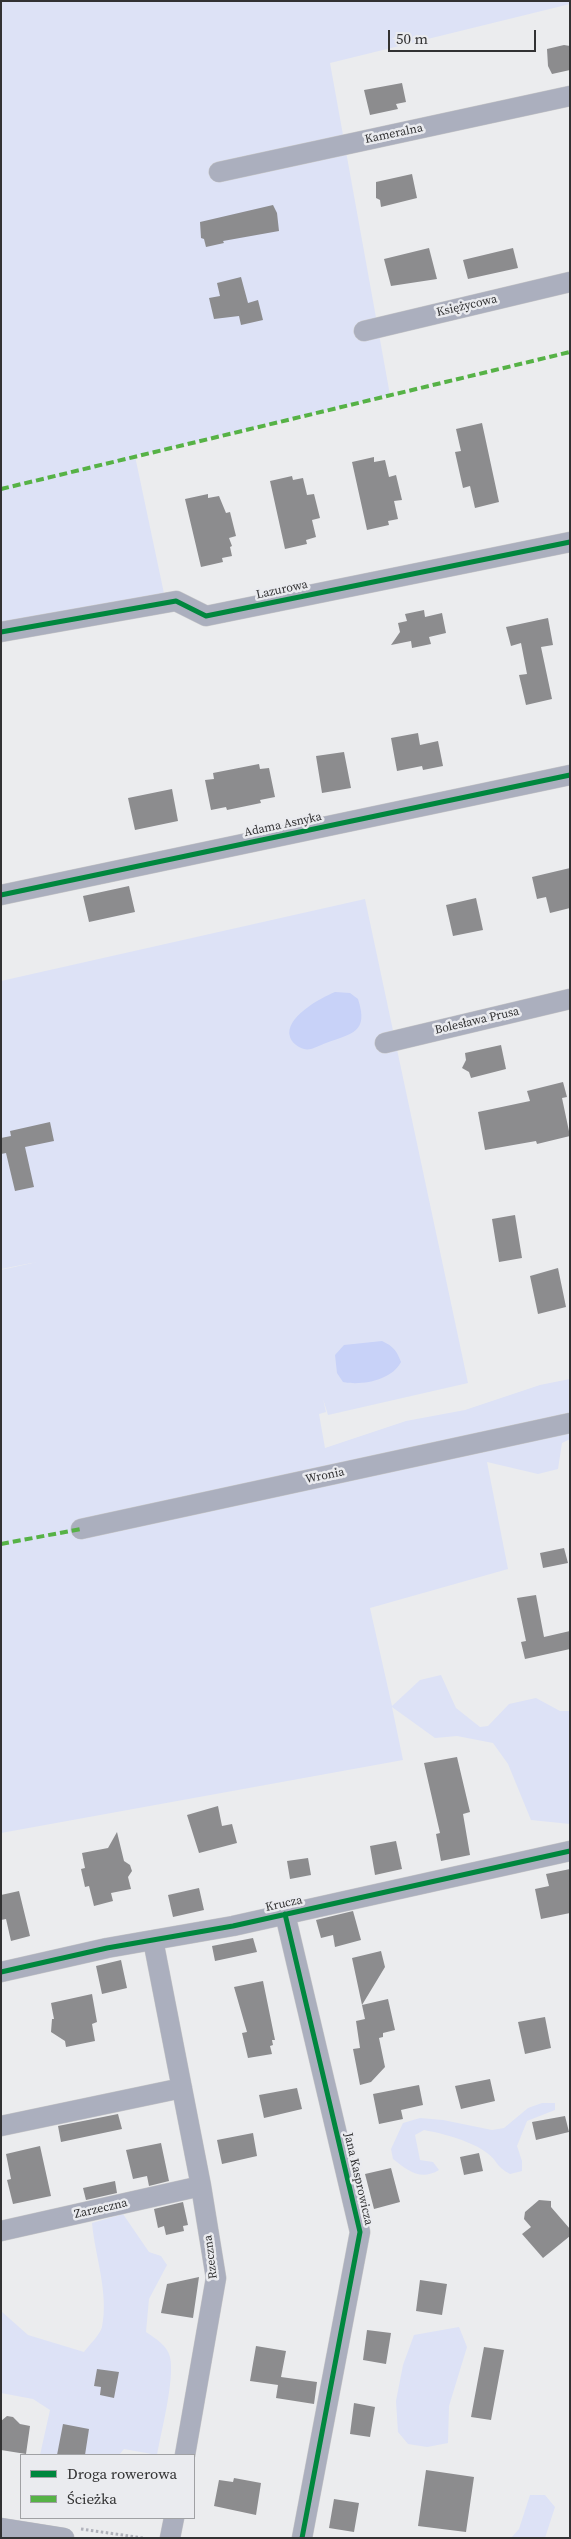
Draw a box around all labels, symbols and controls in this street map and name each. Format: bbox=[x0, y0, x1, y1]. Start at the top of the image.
scale bar bbox=[391, 20, 538, 52]
text: 50 m bbox=[396, 28, 428, 49]
street label: Kameralna bbox=[364, 121, 424, 147]
street label: Księżycowa bbox=[435, 292, 499, 320]
street label: Lazurowa bbox=[255, 578, 309, 602]
street label: Adama Asnyka bbox=[243, 810, 323, 840]
street label: Bolesława Prusa bbox=[433, 1004, 521, 1038]
street label: Wronia bbox=[304, 1465, 346, 1487]
street label: Krucza bbox=[264, 1893, 304, 1915]
street label: Jana Kasprowicza bbox=[340, 2131, 376, 2227]
street label: Zarzeczna bbox=[73, 2196, 129, 2222]
street label: Rzeczna bbox=[201, 2234, 221, 2280]
legend bbox=[20, 2454, 195, 2519]
text: Droga rowerowa bbox=[67, 2463, 177, 2484]
text: Ścieżka bbox=[67, 2488, 117, 2509]

